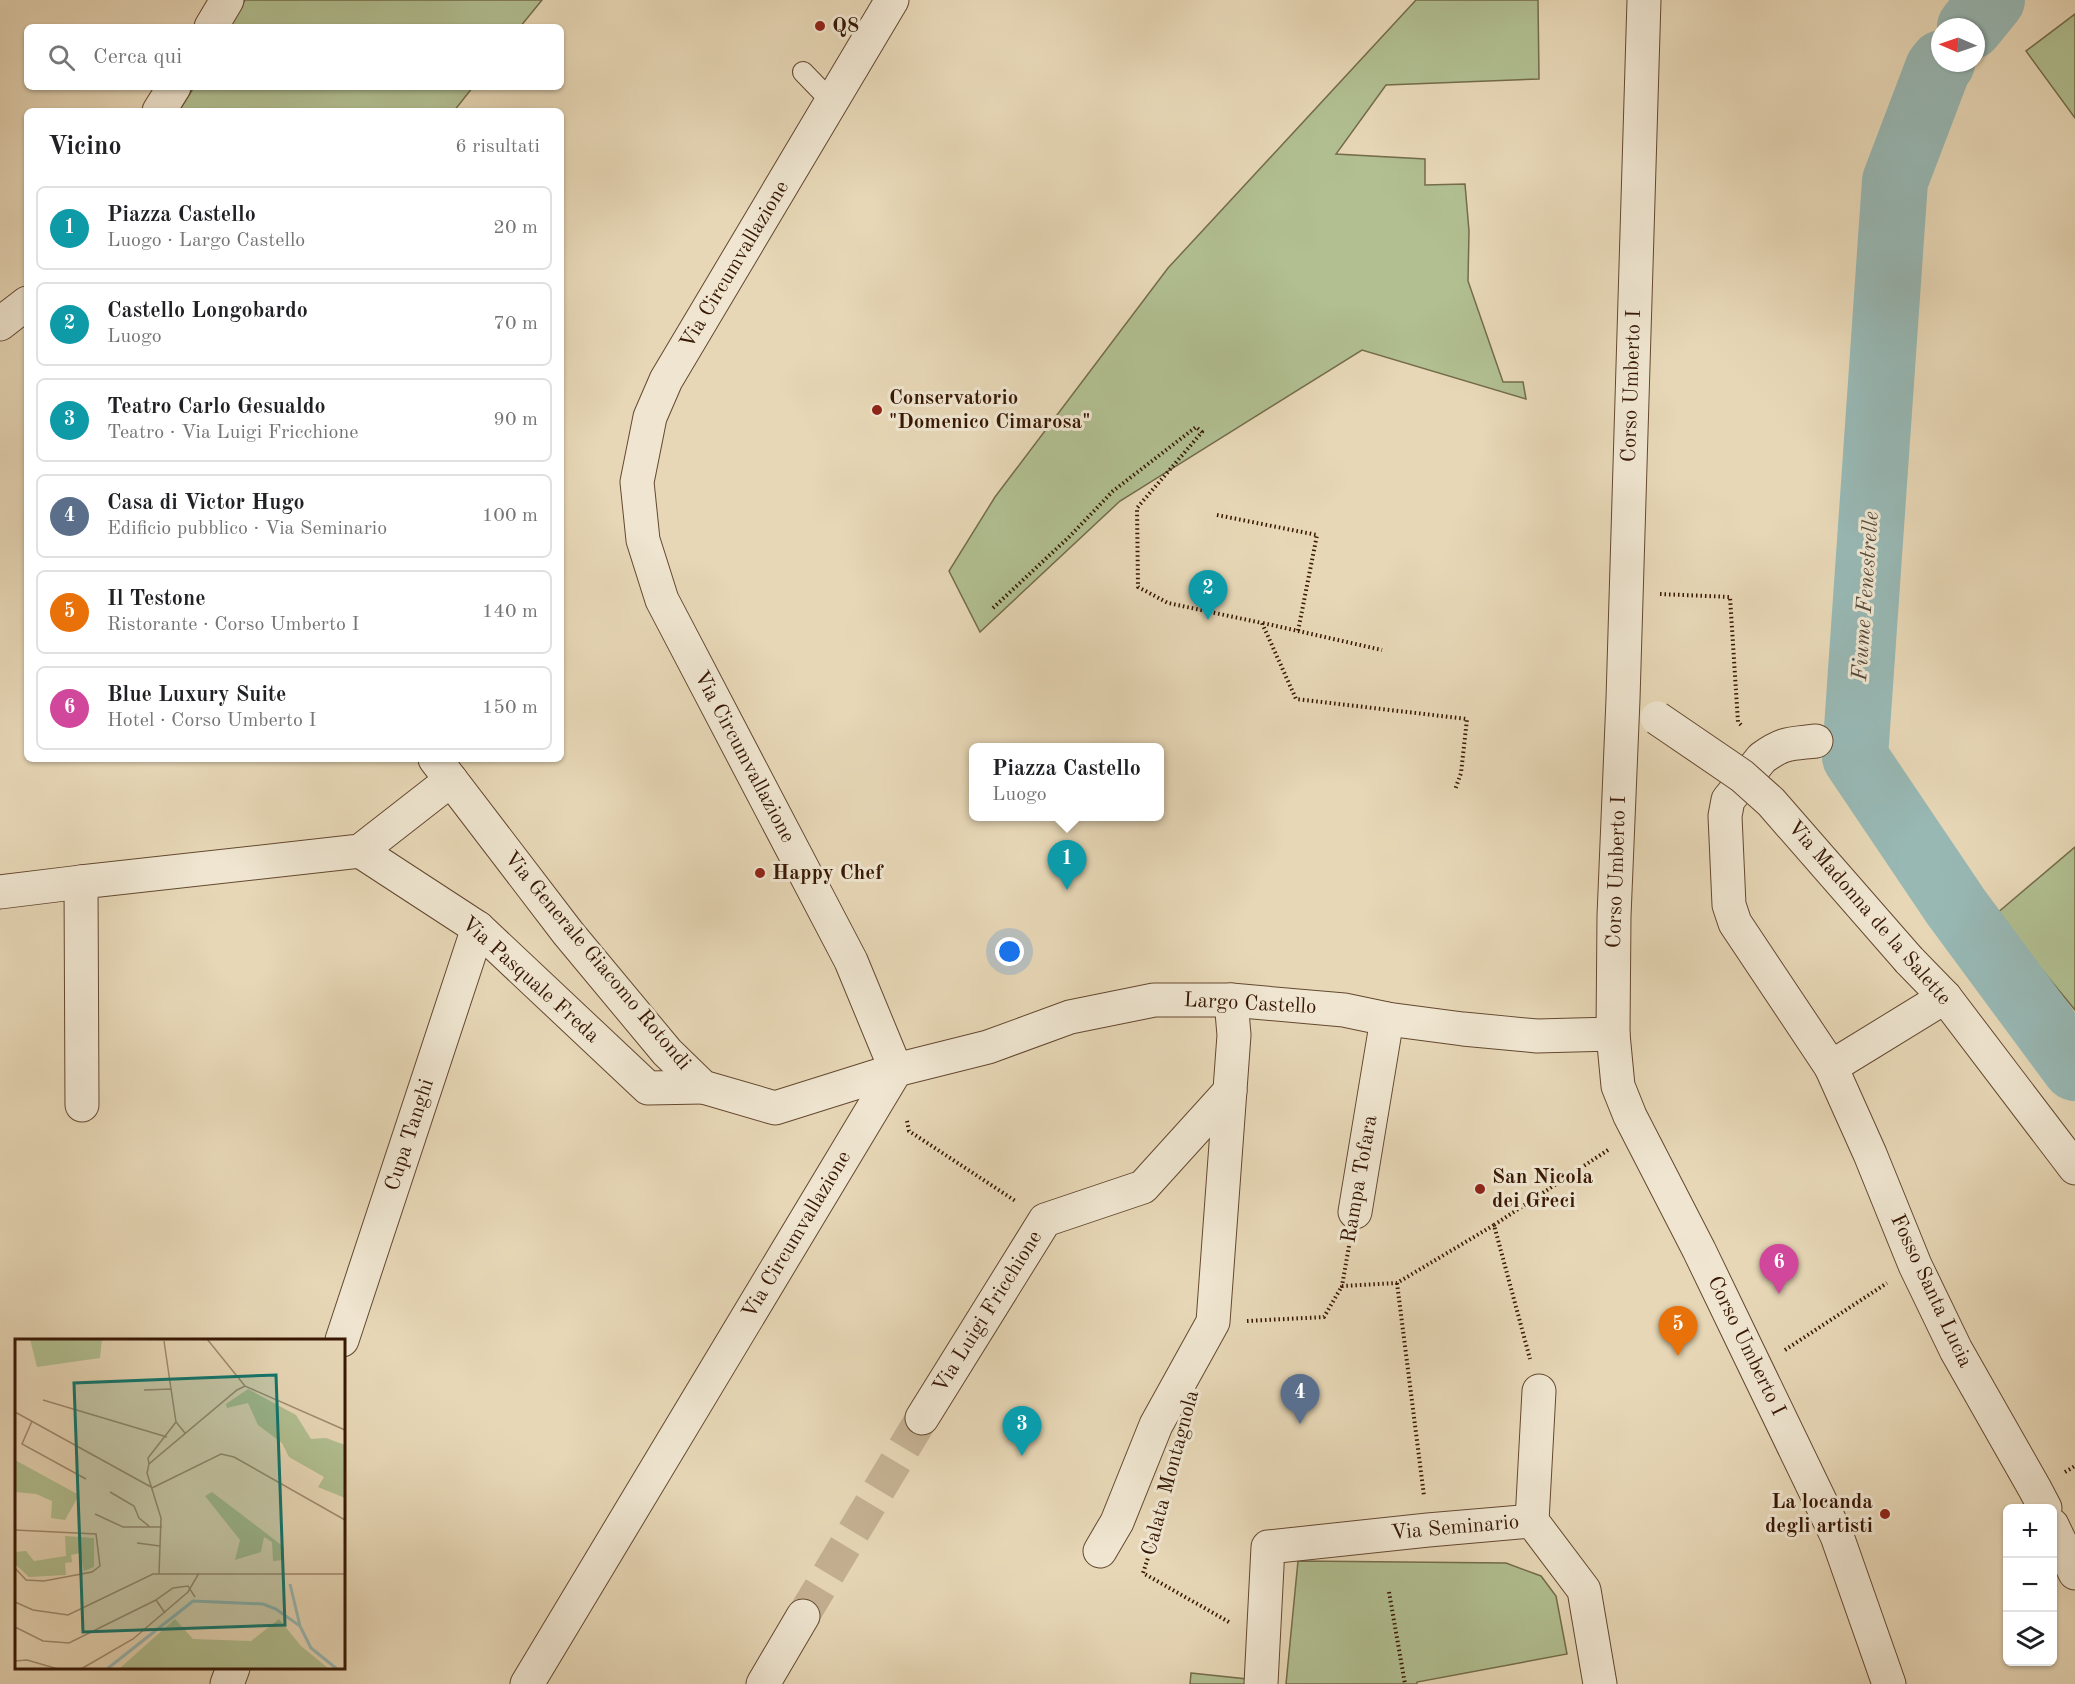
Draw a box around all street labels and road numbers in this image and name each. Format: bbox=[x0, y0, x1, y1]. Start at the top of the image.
street label: Via Circumvallazione bbox=[677, 178, 793, 352]
street label: Corso Umberto I bbox=[1619, 309, 1645, 463]
street label: Via Circumvallazione bbox=[690, 668, 798, 846]
street label: Corso Umberto I bbox=[1604, 795, 1630, 949]
street label: Via Madonna de la Salette bbox=[1783, 817, 1955, 1009]
street label: Via Generale Giacomo Rotondi bbox=[500, 848, 694, 1074]
street label: Via Pasquale Freda bbox=[457, 913, 603, 1047]
street label: Largo Castello bbox=[1183, 990, 1317, 1018]
street label: Cupa Tanghi bbox=[382, 1076, 438, 1194]
street label: Rampa Tofara bbox=[1338, 1113, 1382, 1245]
street label: Via Circumvallazione bbox=[739, 1148, 855, 1322]
street label: Fosso Santa Lucia bbox=[1886, 1211, 1976, 1371]
street label: Via Luigi Fricchione bbox=[930, 1227, 1046, 1397]
street label: Corso Umberto I bbox=[1703, 1273, 1789, 1419]
street label: Calata Montagnola bbox=[1139, 1388, 1203, 1558]
street label: Via Seminario bbox=[1390, 1512, 1520, 1544]

